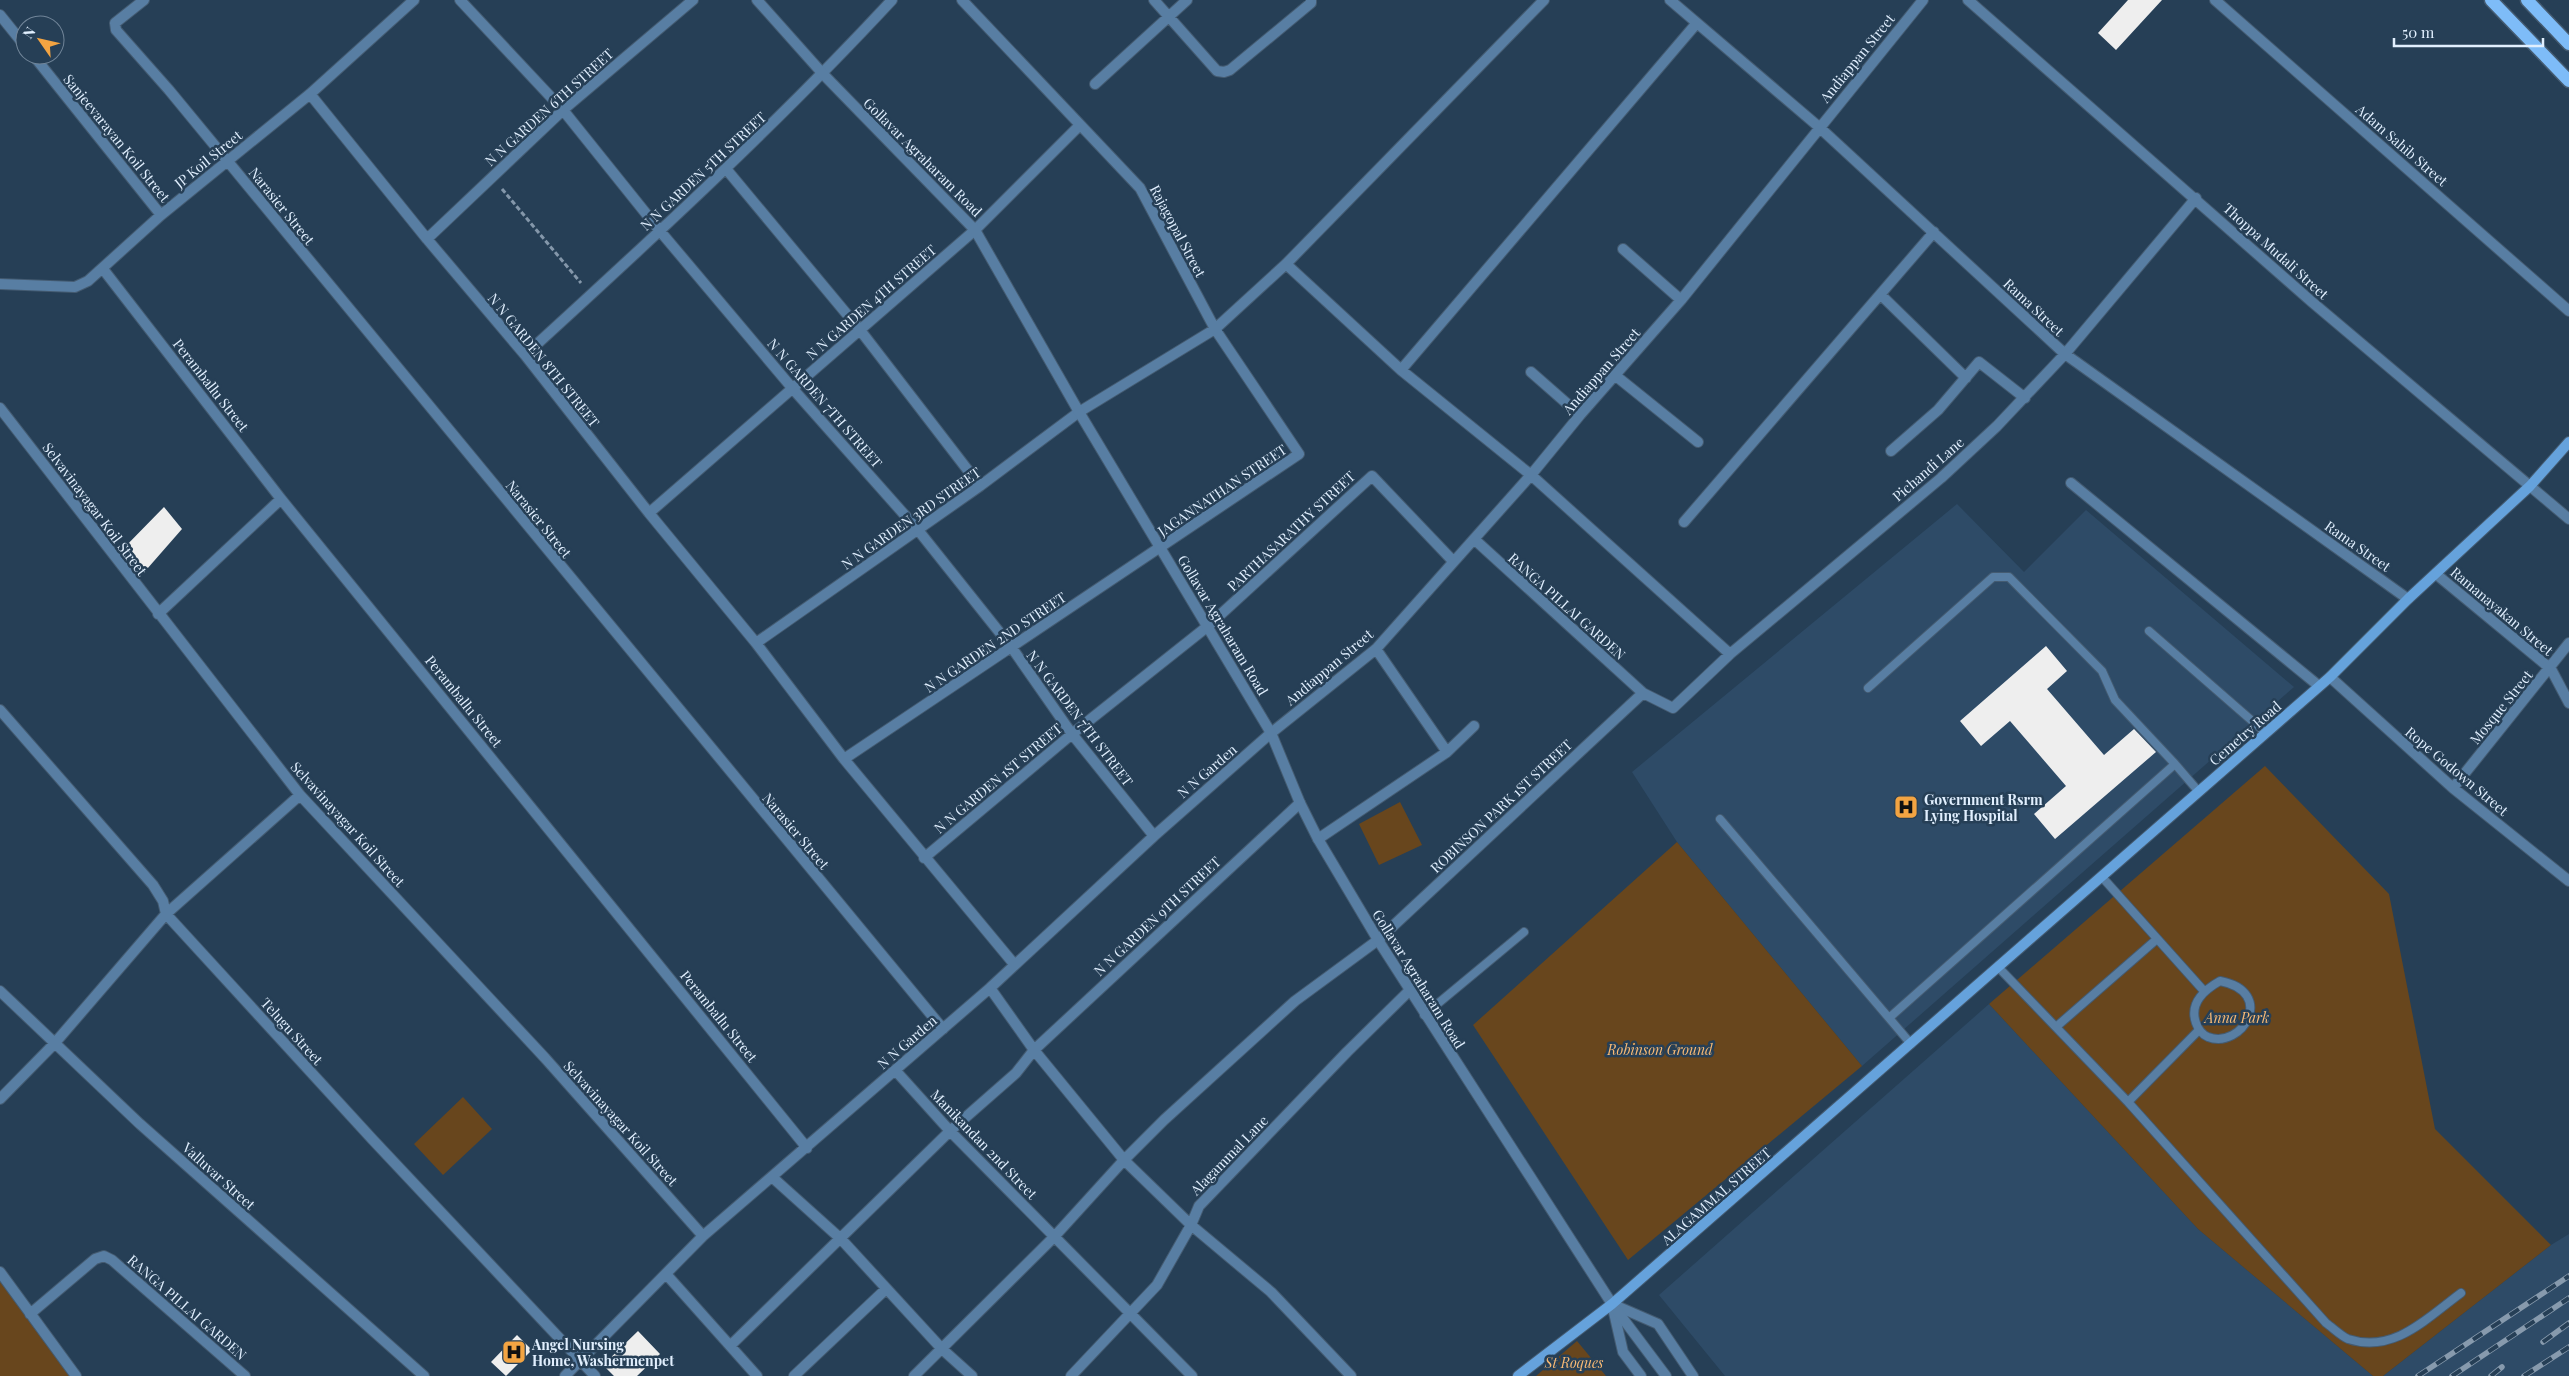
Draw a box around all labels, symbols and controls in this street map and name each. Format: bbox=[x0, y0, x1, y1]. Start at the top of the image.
street label: Andiappan Street bbox=[1815, 9, 1899, 107]
north arrow bbox=[15, 15, 65, 65]
scale bar bbox=[2394, 15, 2543, 47]
text: 50 m bbox=[2402, 22, 2435, 42]
text: N bbox=[18, 23, 40, 42]
street label: N N GARDEN 6TH STREET bbox=[481, 44, 618, 170]
street label: Sanjeevarayan Koil Street bbox=[59, 70, 175, 207]
street label: Gollavar Agraharam Road bbox=[860, 94, 986, 220]
street label: Adam Sahib Street bbox=[2351, 99, 2453, 191]
street label: N N GARDEN 5TH STREET bbox=[636, 107, 770, 234]
street label: JP Koil Street bbox=[169, 125, 247, 193]
street label: Narasier Street bbox=[245, 163, 320, 249]
street label: Rajagopal Street bbox=[1146, 182, 1211, 281]
street label: Thoppa Mudali Street bbox=[2219, 199, 2333, 304]
street label: N N GARDEN 4TH STREET bbox=[802, 240, 940, 364]
street label: Rama Street bbox=[2000, 274, 2069, 341]
street label: N N GARDEN 8TH STREET bbox=[484, 289, 604, 431]
street label: Andiappan Street bbox=[1557, 323, 1645, 419]
street label: N N GARDEN 7TH STREET bbox=[764, 334, 887, 472]
street label: Peramballu Street bbox=[169, 335, 254, 436]
street label: Pichandi Lane bbox=[1888, 433, 1968, 505]
street label: Selvavinayagar Koil Street bbox=[39, 439, 152, 580]
street label: JAGANNATHAN STREET bbox=[1153, 440, 1290, 541]
street label: N N GARDEN 3RD STREET bbox=[837, 462, 985, 573]
street label: PARTHASARATHY STREET bbox=[1223, 467, 1359, 595]
street label: Narasier Street bbox=[502, 476, 577, 562]
street label: Rama Street bbox=[2321, 516, 2396, 576]
street label: RANGA PILLAI GARDEN bbox=[1504, 548, 1630, 664]
street label: Gollavar Agraharam Road bbox=[1174, 551, 1272, 699]
street label: Ramanayakan Street bbox=[2447, 562, 2558, 660]
street label: N N GARDEN 2ND STREET bbox=[920, 587, 1070, 697]
street label: Andiappan Street bbox=[1280, 624, 1378, 710]
street label: N N GARDEN 7TH STREET bbox=[1023, 646, 1138, 790]
street label: Peramballu Street bbox=[421, 651, 508, 752]
street label: Mosque Street bbox=[2465, 665, 2537, 748]
street label: Cemetry Road bbox=[2205, 696, 2285, 770]
street label: N N GARDEN 1ST STREET bbox=[930, 719, 1066, 837]
street label: Rope Godown Street bbox=[2402, 722, 2513, 820]
street label: ROBINSON PARK 1ST STREET bbox=[1426, 735, 1576, 877]
street label: N N Garden bbox=[1173, 739, 1241, 802]
street label: Selvavinayagar Koil Street bbox=[287, 757, 410, 891]
street label: Narasier Street bbox=[758, 789, 834, 874]
place label: Government Rsrm Lying Hospital bbox=[1924, 790, 2043, 825]
hospital icon: Government Rsrm Lying Hospital bbox=[1893, 794, 1919, 820]
street label: N N GARDEN 9TH STREET bbox=[1089, 852, 1225, 980]
street label: Gollavar Agraharam Road bbox=[1368, 906, 1470, 1052]
street label: Peramballu Street bbox=[676, 966, 763, 1067]
street label: Telugu Street bbox=[257, 993, 328, 1069]
park label: Anna Park bbox=[2203, 1008, 2269, 1027]
street label: N N Garden bbox=[873, 1010, 941, 1073]
park label: Robinson Ground bbox=[1606, 1040, 1713, 1059]
street label: Selvavinayagar Koil Street bbox=[560, 1056, 683, 1190]
street label: Manikandan 2nd Street bbox=[927, 1085, 1042, 1204]
street label: Alagammal Lane bbox=[1185, 1111, 1272, 1200]
street label: Valluvar Street bbox=[178, 1138, 260, 1214]
street label: ALAGAMMAL STREET bbox=[1656, 1143, 1775, 1250]
street label: RANGA PILLAI GARDEN bbox=[124, 1250, 251, 1364]
place label: Angel Nursing Home, Washermenpet bbox=[531, 1335, 674, 1370]
hospital icon: Angel Nursing Home, Washermenpet bbox=[501, 1339, 527, 1365]
park label: St Roques bbox=[1544, 1353, 1604, 1372]

